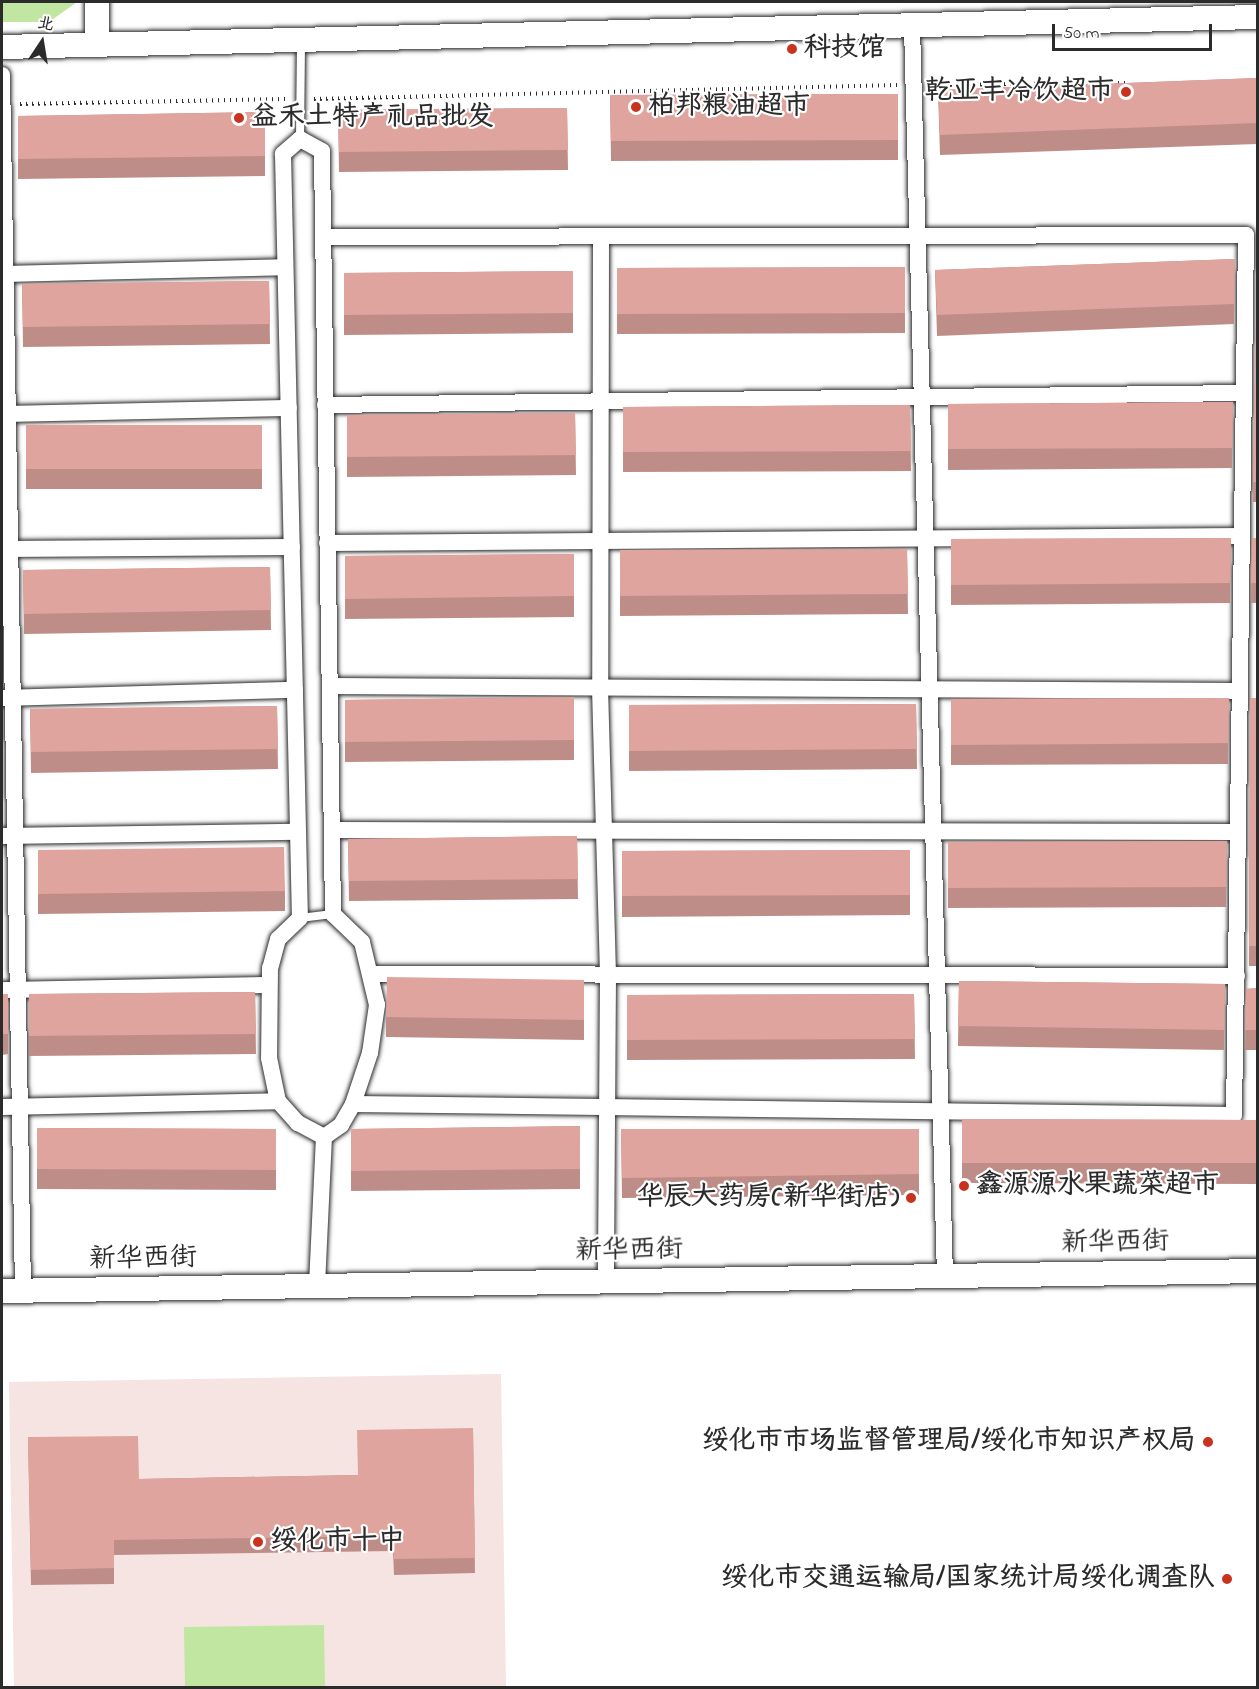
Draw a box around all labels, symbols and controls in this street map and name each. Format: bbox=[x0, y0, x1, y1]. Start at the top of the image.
text: 北 bbox=[35, 11, 56, 38]
north arrow bbox=[12, 12, 72, 72]
scale bar bbox=[1055, 12, 1216, 50]
text: 50 m bbox=[1063, 21, 1100, 47]
place label: 科技馆 bbox=[804, 33, 885, 65]
marker: 科技馆 bbox=[785, 42, 799, 56]
place label: 乾亚丰冷饮超市 bbox=[925, 76, 1114, 108]
marker: 乾亚丰冷饮超市 bbox=[1119, 85, 1133, 99]
place label: 柏邦粮油超市 bbox=[648, 91, 810, 123]
marker: 柏邦粮油超市 bbox=[629, 100, 643, 114]
place label: 益禾土特产礼品批发 bbox=[251, 102, 494, 134]
marker: 益禾土特产礼品批发 bbox=[232, 111, 246, 125]
place label: 鑫源源水果蔬菜超市 bbox=[976, 1170, 1219, 1202]
marker: 鑫源源水果蔬菜超市 bbox=[957, 1179, 971, 1193]
place label: 华辰大药房(新华街店) bbox=[637, 1182, 899, 1214]
marker: 华辰大药房(新华街店) bbox=[904, 1191, 918, 1205]
street label: 新华西街 bbox=[1061, 1226, 1169, 1260]
street label: 新华西街 bbox=[575, 1234, 683, 1268]
street label: 新华西街 bbox=[89, 1242, 197, 1276]
place label: 绥化市市场监督管理局/绥化市知识产权局 bbox=[702, 1426, 1196, 1458]
marker: 绥化市市场监督管理局/绥化市知识产权局 bbox=[1201, 1435, 1215, 1449]
place label: 绥化市十中 bbox=[270, 1526, 405, 1558]
marker: 绥化市十中 bbox=[251, 1535, 265, 1549]
place label: 绥化市交通运输局/国家统计局绥化调查队 bbox=[721, 1563, 1215, 1595]
marker: 绥化市交通运输局/国家统计局绥化调查队 bbox=[1220, 1572, 1234, 1586]

